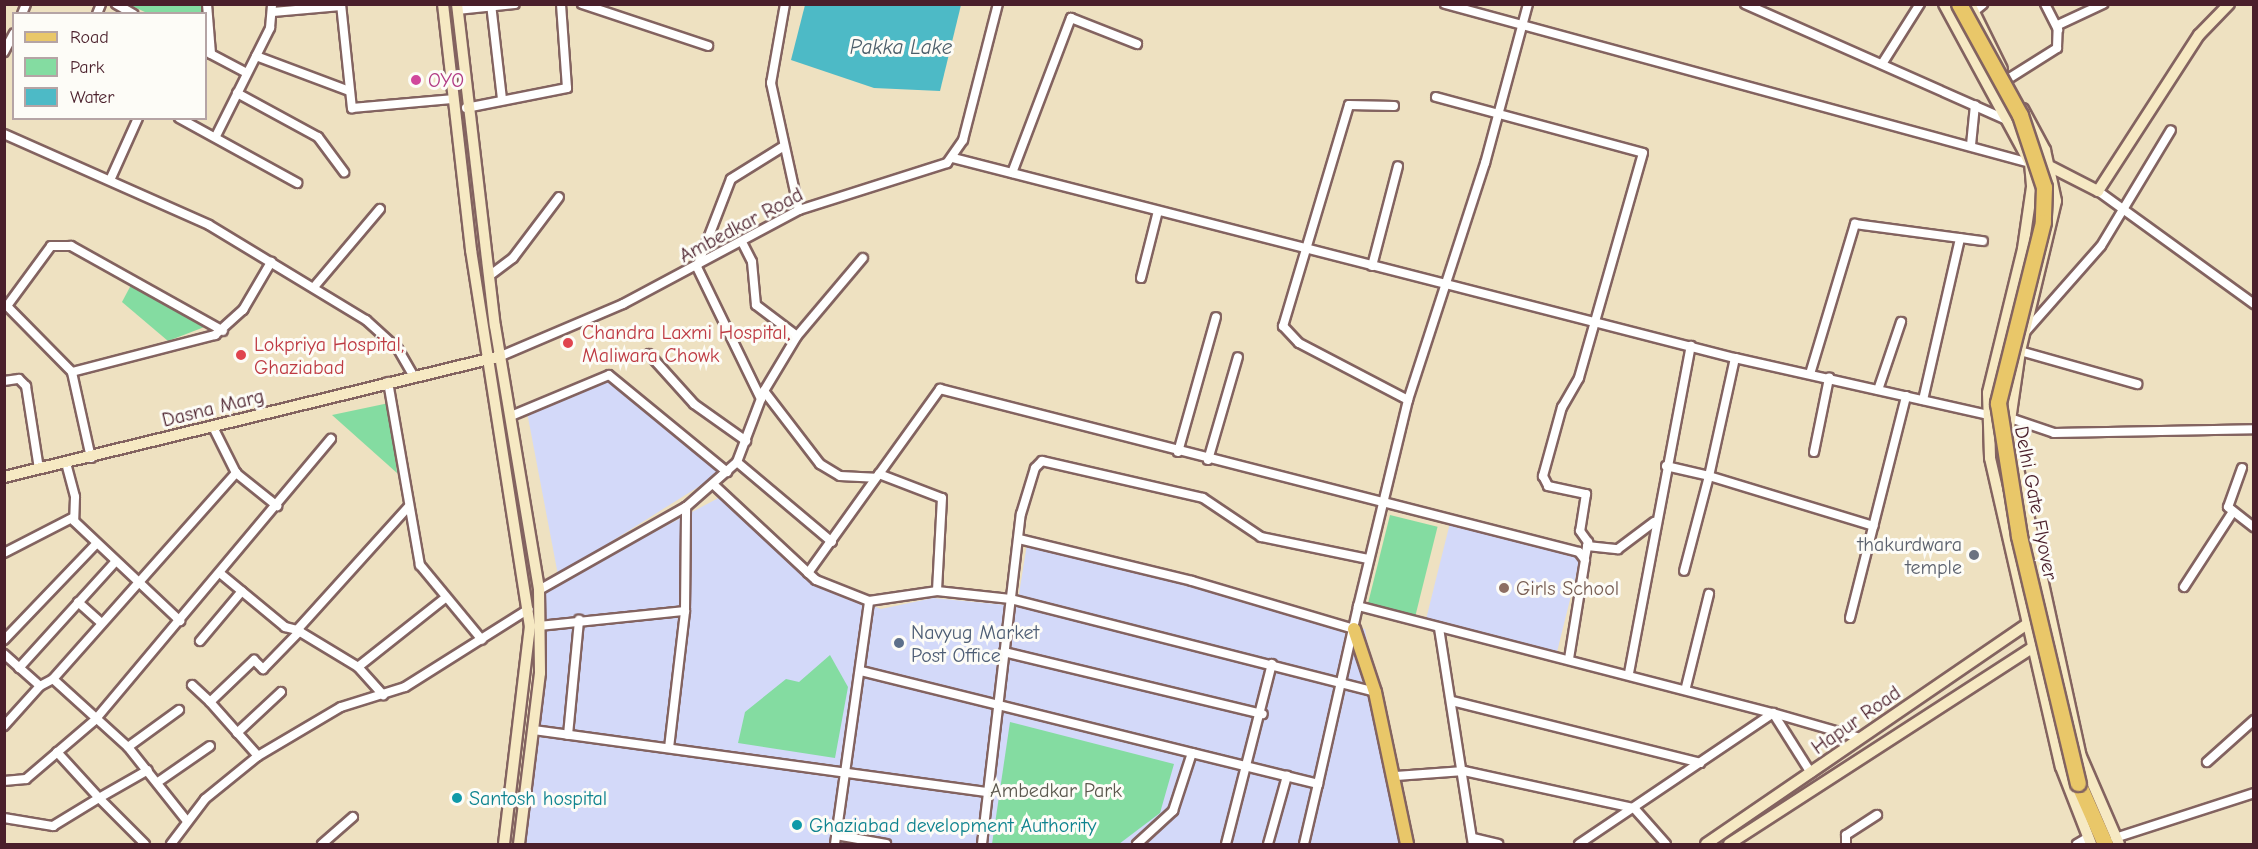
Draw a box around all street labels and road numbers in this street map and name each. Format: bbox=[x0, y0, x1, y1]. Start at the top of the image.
street label: Ambedkar Road bbox=[675, 182, 807, 268]
street label: Dasna Marg bbox=[159, 384, 267, 432]
street label: Delhi Gate Flyover bbox=[2009, 424, 2063, 582]
street label: Hapur Road bbox=[1807, 681, 1905, 759]

